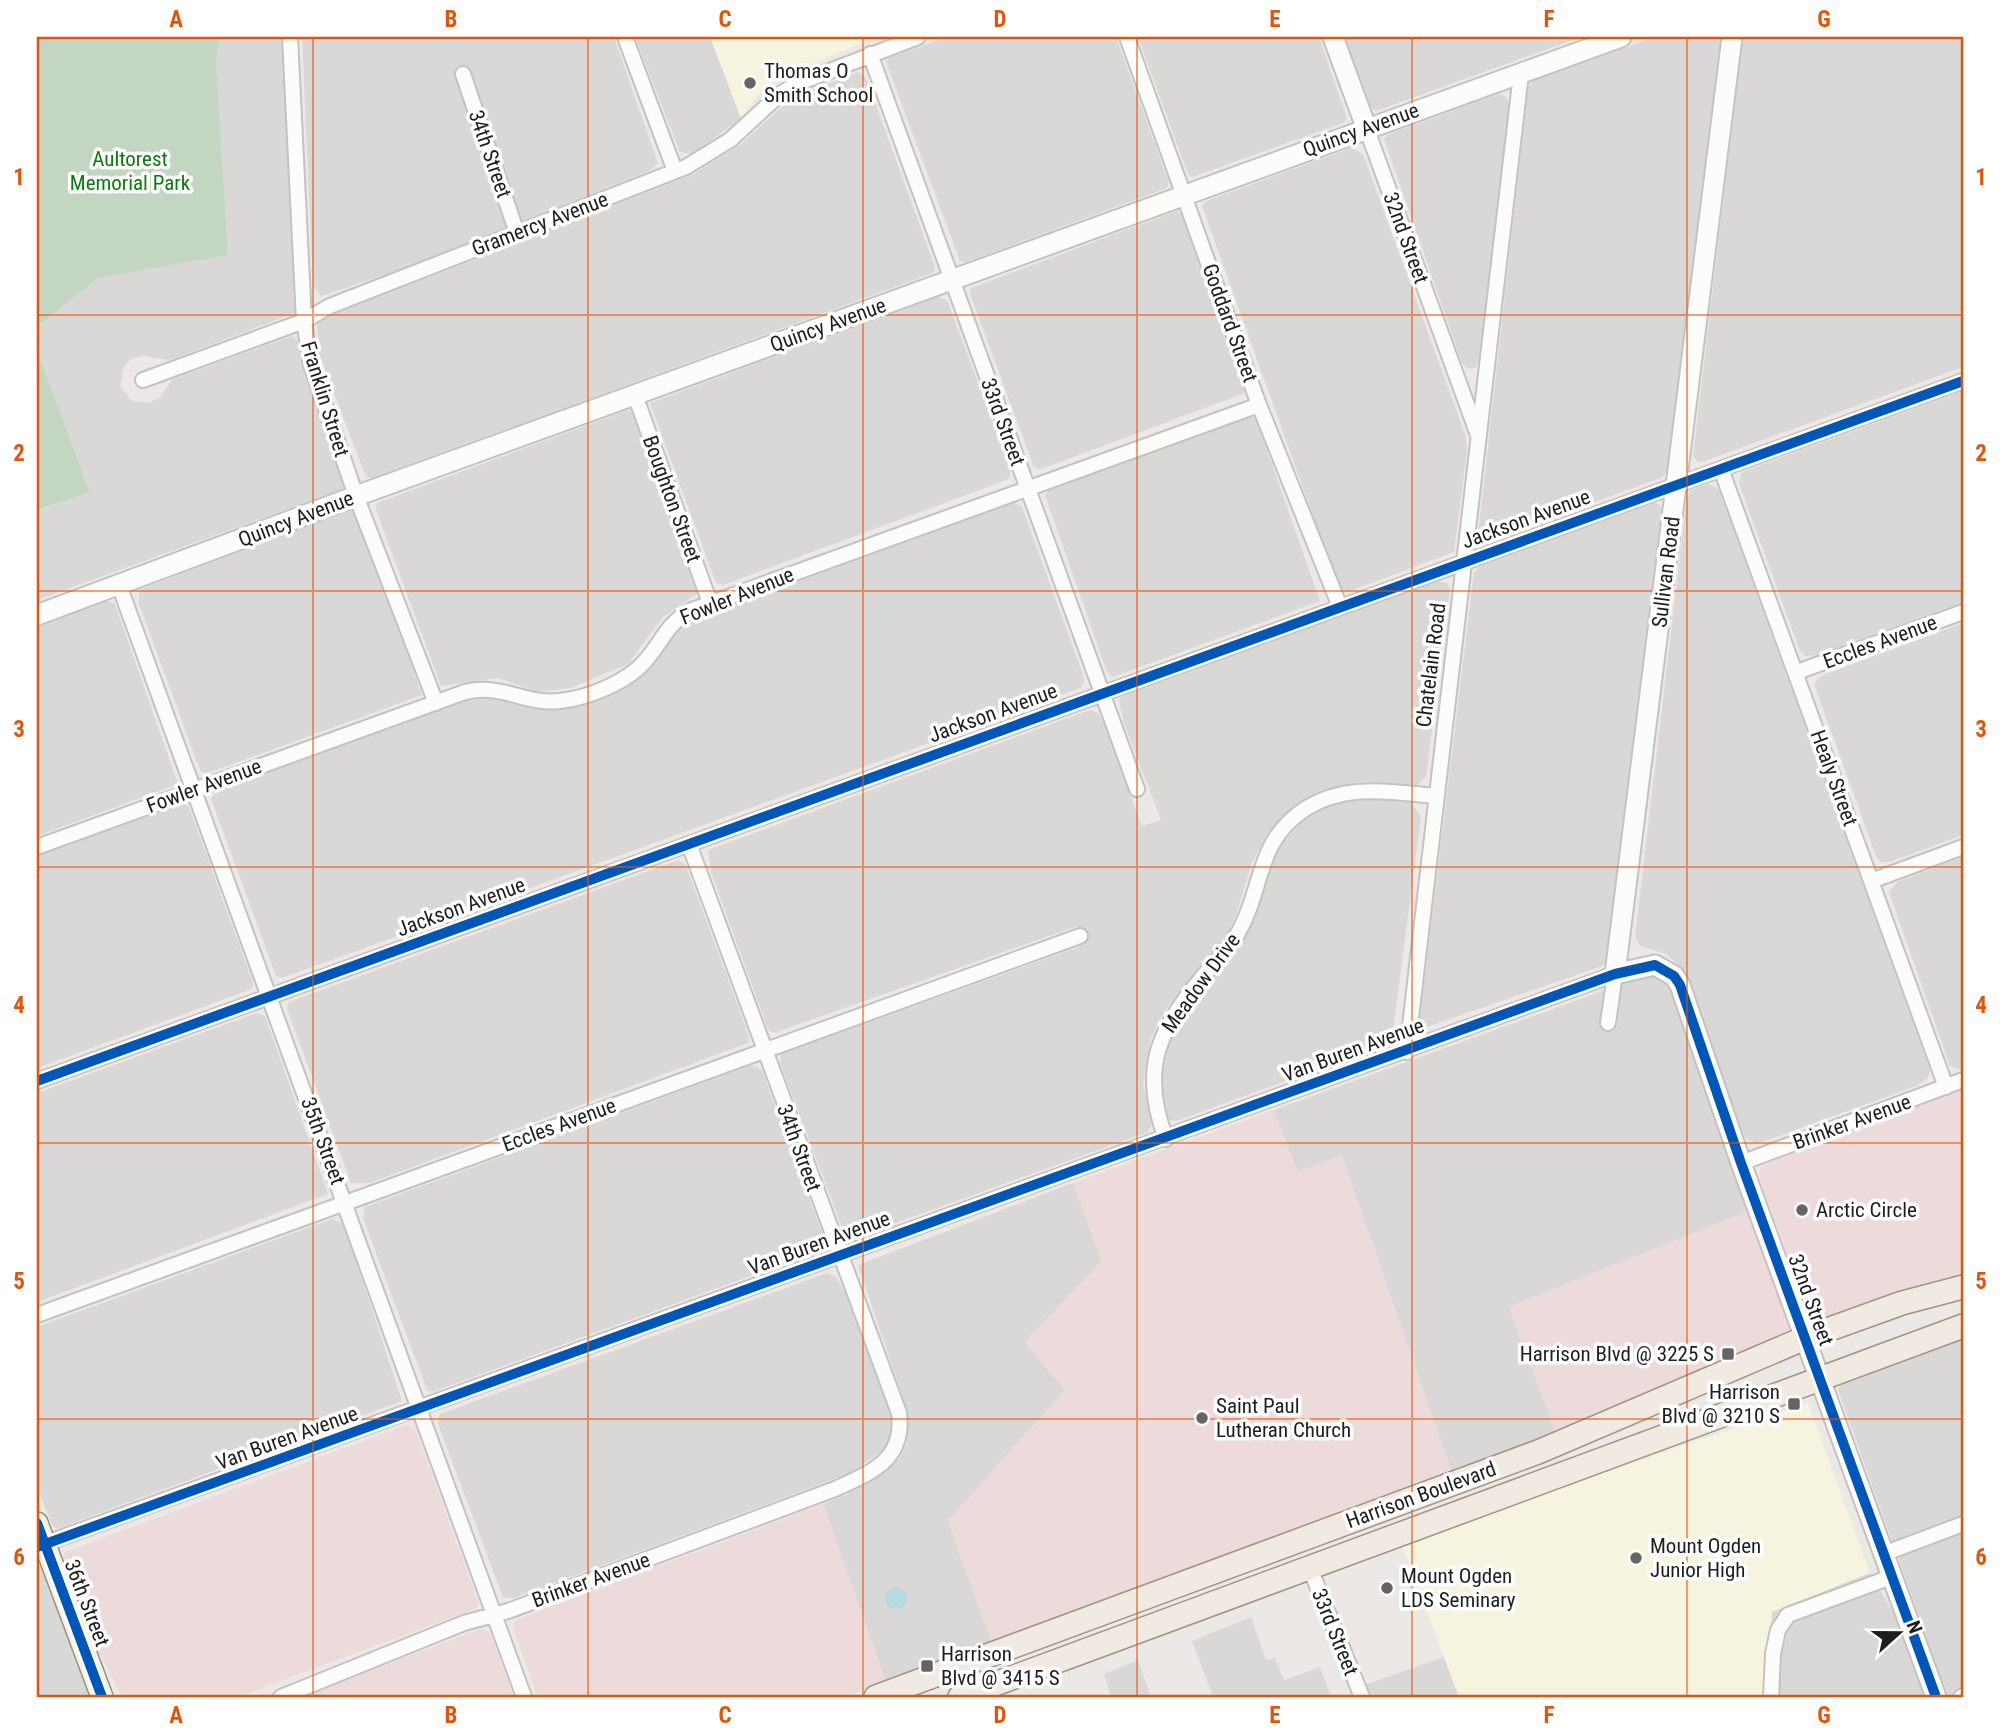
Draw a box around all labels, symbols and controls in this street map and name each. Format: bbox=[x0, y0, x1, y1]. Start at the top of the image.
text: A bbox=[169, 6, 183, 33]
text: B bbox=[445, 6, 457, 33]
text: C bbox=[718, 6, 732, 33]
text: D bbox=[994, 6, 1007, 33]
text: E bbox=[1269, 6, 1281, 33]
text: F bbox=[1544, 6, 1555, 33]
text: G bbox=[1817, 6, 1831, 33]
place label: Thomas O Smith School bbox=[764, 59, 873, 107]
marker: Thomas O Smith School bbox=[742, 75, 758, 91]
street label: Quincy Avenue bbox=[1300, 98, 1422, 162]
street label: 34th Street bbox=[464, 107, 516, 201]
park label: Aultorest Memorial Park bbox=[70, 147, 191, 195]
text: 1 bbox=[13, 164, 25, 191]
text: 1 bbox=[1975, 164, 1987, 191]
street label: Gramercy Avenue bbox=[468, 187, 612, 261]
street label: 32nd Street bbox=[1378, 189, 1434, 287]
street label: Goddard Street bbox=[1197, 260, 1263, 386]
street label: Quincy Avenue bbox=[767, 293, 889, 357]
street label: Franklin Street bbox=[296, 338, 354, 460]
street label: 33rd Street bbox=[976, 375, 1030, 469]
street label: Boughton Street bbox=[638, 432, 706, 566]
text: 2 bbox=[13, 440, 25, 467]
text: 2 bbox=[1975, 440, 1987, 467]
street label: Jackson Avenue bbox=[1458, 485, 1594, 553]
street label: Quincy Avenue bbox=[235, 486, 357, 552]
street label: Sullivan Road bbox=[1647, 515, 1685, 629]
street label: Fowler Avenue bbox=[677, 562, 797, 630]
street label: Chatelain Road bbox=[1411, 601, 1451, 729]
street label: Eccles Avenue bbox=[1820, 610, 1940, 674]
street label: Jackson Avenue bbox=[925, 679, 1061, 747]
text: 3 bbox=[13, 716, 25, 743]
text: 3 bbox=[1975, 716, 1987, 743]
street label: Healy Street bbox=[1806, 727, 1862, 829]
street label: Fowler Avenue bbox=[143, 754, 265, 818]
street label: Jackson Avenue bbox=[393, 873, 529, 941]
street label: Meadow Drive bbox=[1157, 928, 1245, 1037]
text: 4 bbox=[13, 992, 25, 1019]
text: 4 bbox=[1975, 992, 1987, 1019]
street label: Van Buren Avenue bbox=[1279, 1013, 1427, 1087]
street label: Brinker Avenue bbox=[1790, 1090, 1914, 1154]
street label: Eccles Avenue bbox=[499, 1093, 619, 1157]
street label: 35th Street bbox=[296, 1094, 350, 1188]
street label: 34th Street bbox=[772, 1101, 826, 1195]
place label: Arctic Circle bbox=[1816, 1198, 1917, 1222]
marker: Arctic Circle bbox=[1794, 1202, 1810, 1218]
street label: Van Buren Avenue bbox=[745, 1206, 893, 1280]
street label: 32nd Street bbox=[1783, 1251, 1839, 1349]
text: 5 bbox=[13, 1268, 25, 1295]
text: 5 bbox=[1975, 1268, 1987, 1295]
place label: Harrison Blvd @ 3225 S bbox=[1520, 1342, 1714, 1366]
marker: Harrison Blvd @ 3225 S bbox=[1720, 1346, 1736, 1362]
place label: Harrison Blvd @ 3210 S bbox=[1661, 1380, 1780, 1428]
place label: Saint Paul Lutheran Church bbox=[1216, 1394, 1351, 1442]
marker: Harrison Blvd @ 3210 S bbox=[1786, 1396, 1802, 1412]
street label: Van Buren Avenue bbox=[213, 1401, 361, 1475]
marker: Saint Paul Lutheran Church bbox=[1194, 1410, 1210, 1426]
street label: Harrison Boulevard bbox=[1343, 1457, 1499, 1533]
place label: Mount Ogden Junior High bbox=[1650, 1534, 1761, 1582]
text: 6 bbox=[13, 1544, 25, 1571]
text: 6 bbox=[1975, 1544, 1987, 1571]
street label: Brinker Avenue bbox=[529, 1548, 653, 1612]
marker: Mount Ogden Junior High bbox=[1628, 1550, 1644, 1566]
street label: 36th Street bbox=[59, 1556, 115, 1650]
place label: Mount Ogden LDS Seminary bbox=[1401, 1564, 1516, 1612]
marker: Mount Ogden LDS Seminary bbox=[1379, 1580, 1395, 1596]
street label: 33rd Street bbox=[1307, 1585, 1363, 1679]
north arrow bbox=[1864, 1598, 1934, 1668]
text: N bbox=[1902, 1618, 1927, 1637]
place label: Harrison Blvd @ 3415 S bbox=[941, 1642, 1060, 1690]
marker: Harrison Blvd @ 3415 S bbox=[919, 1658, 935, 1674]
text: A bbox=[169, 1702, 183, 1729]
text: B bbox=[445, 1702, 457, 1729]
text: C bbox=[718, 1702, 732, 1729]
text: D bbox=[994, 1702, 1007, 1729]
text: E bbox=[1269, 1702, 1281, 1729]
text: F bbox=[1544, 1702, 1555, 1729]
text: G bbox=[1817, 1702, 1831, 1729]

